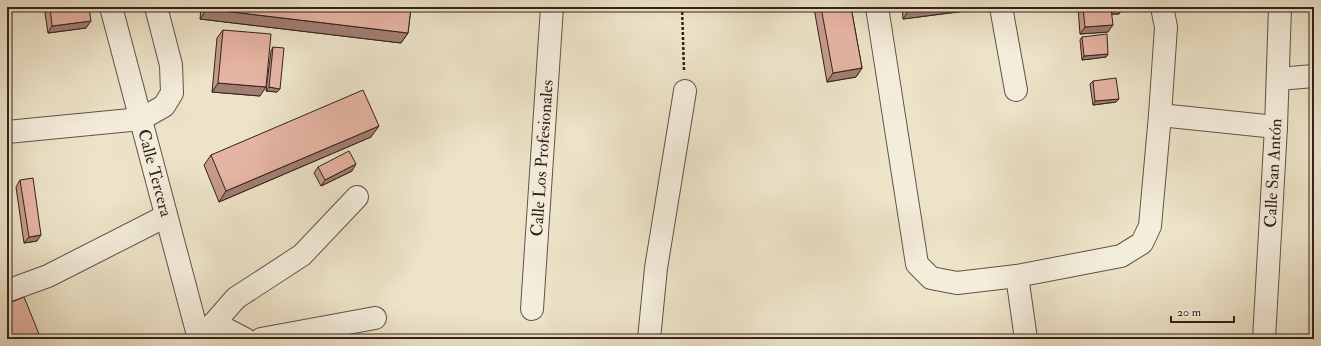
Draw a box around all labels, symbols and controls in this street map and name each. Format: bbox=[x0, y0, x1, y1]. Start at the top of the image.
street label: Calle Los Profesionales bbox=[526, 79, 558, 237]
street label: Calle San Antón bbox=[1260, 118, 1286, 228]
street label: Calle Tercera bbox=[133, 127, 177, 220]
scale bar bbox=[1171, 298, 1234, 324]
text: 20 m bbox=[1177, 305, 1202, 320]

